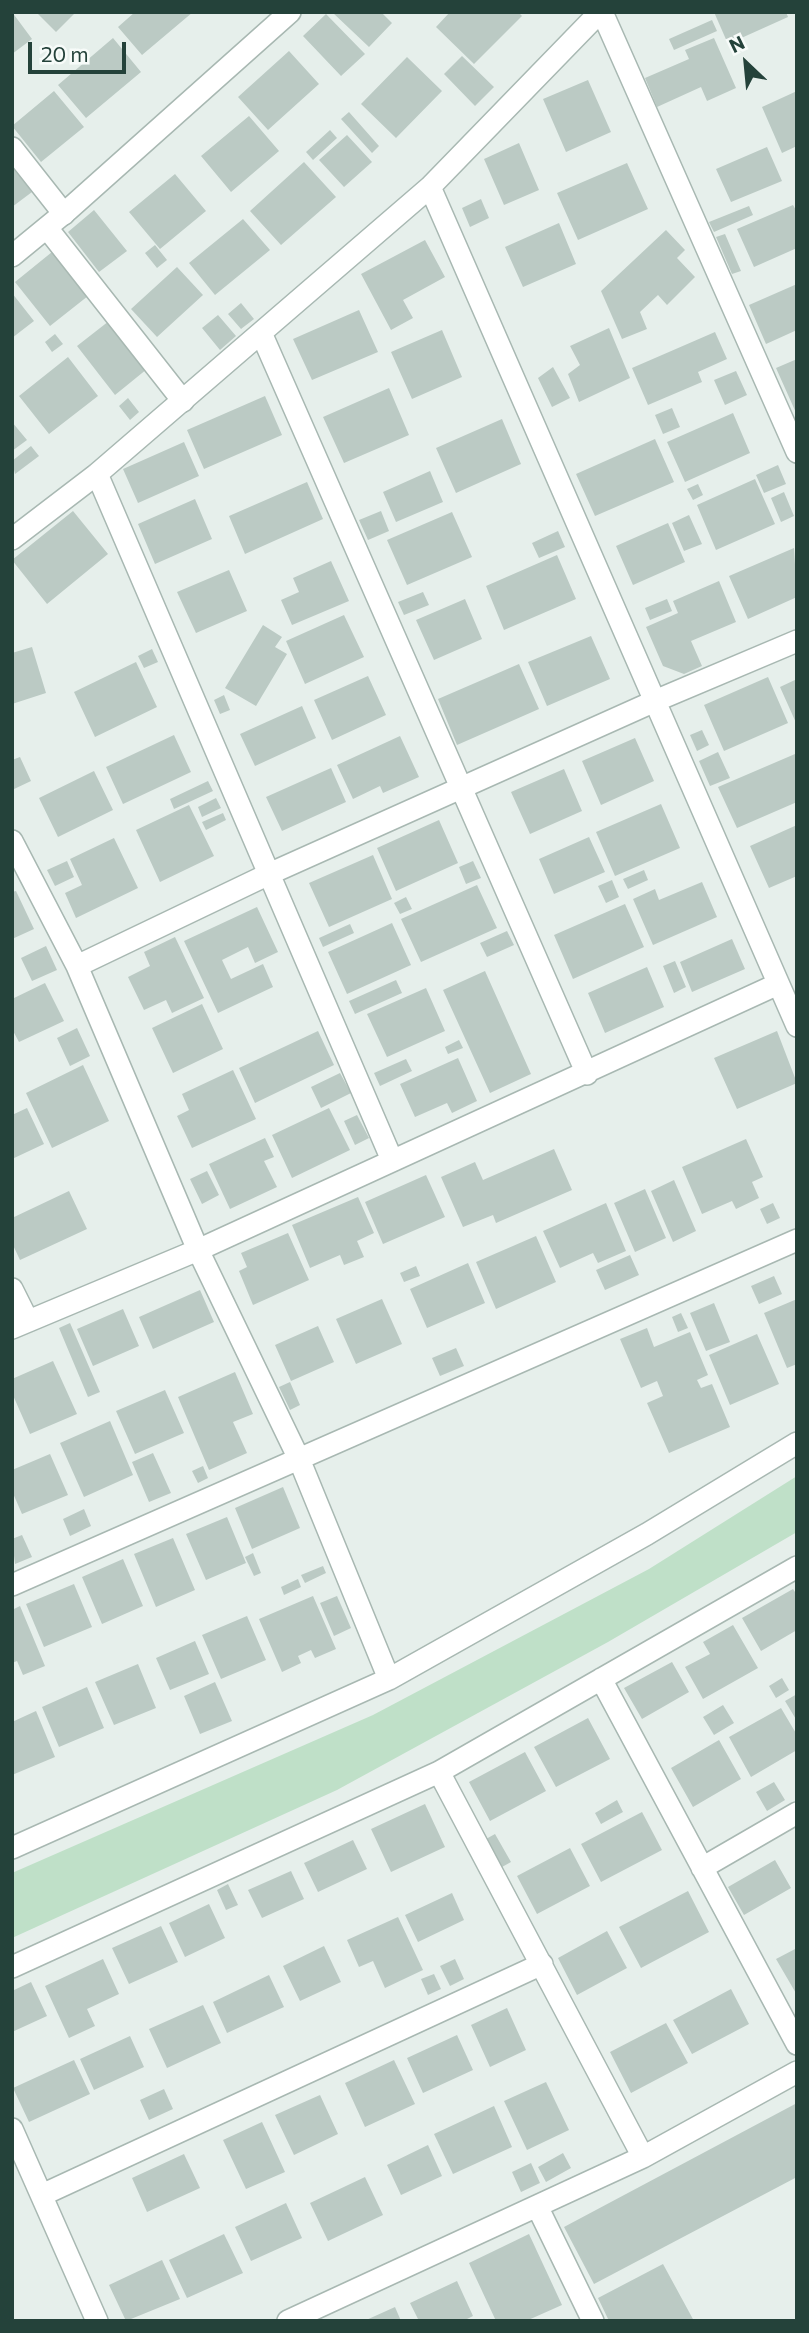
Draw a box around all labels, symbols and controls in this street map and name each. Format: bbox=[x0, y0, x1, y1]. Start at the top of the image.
scale bar bbox=[32, 28, 130, 72]
north arrow bbox=[711, 28, 781, 98]
text: N bbox=[725, 30, 748, 57]
text: 20 m bbox=[41, 41, 89, 66]

